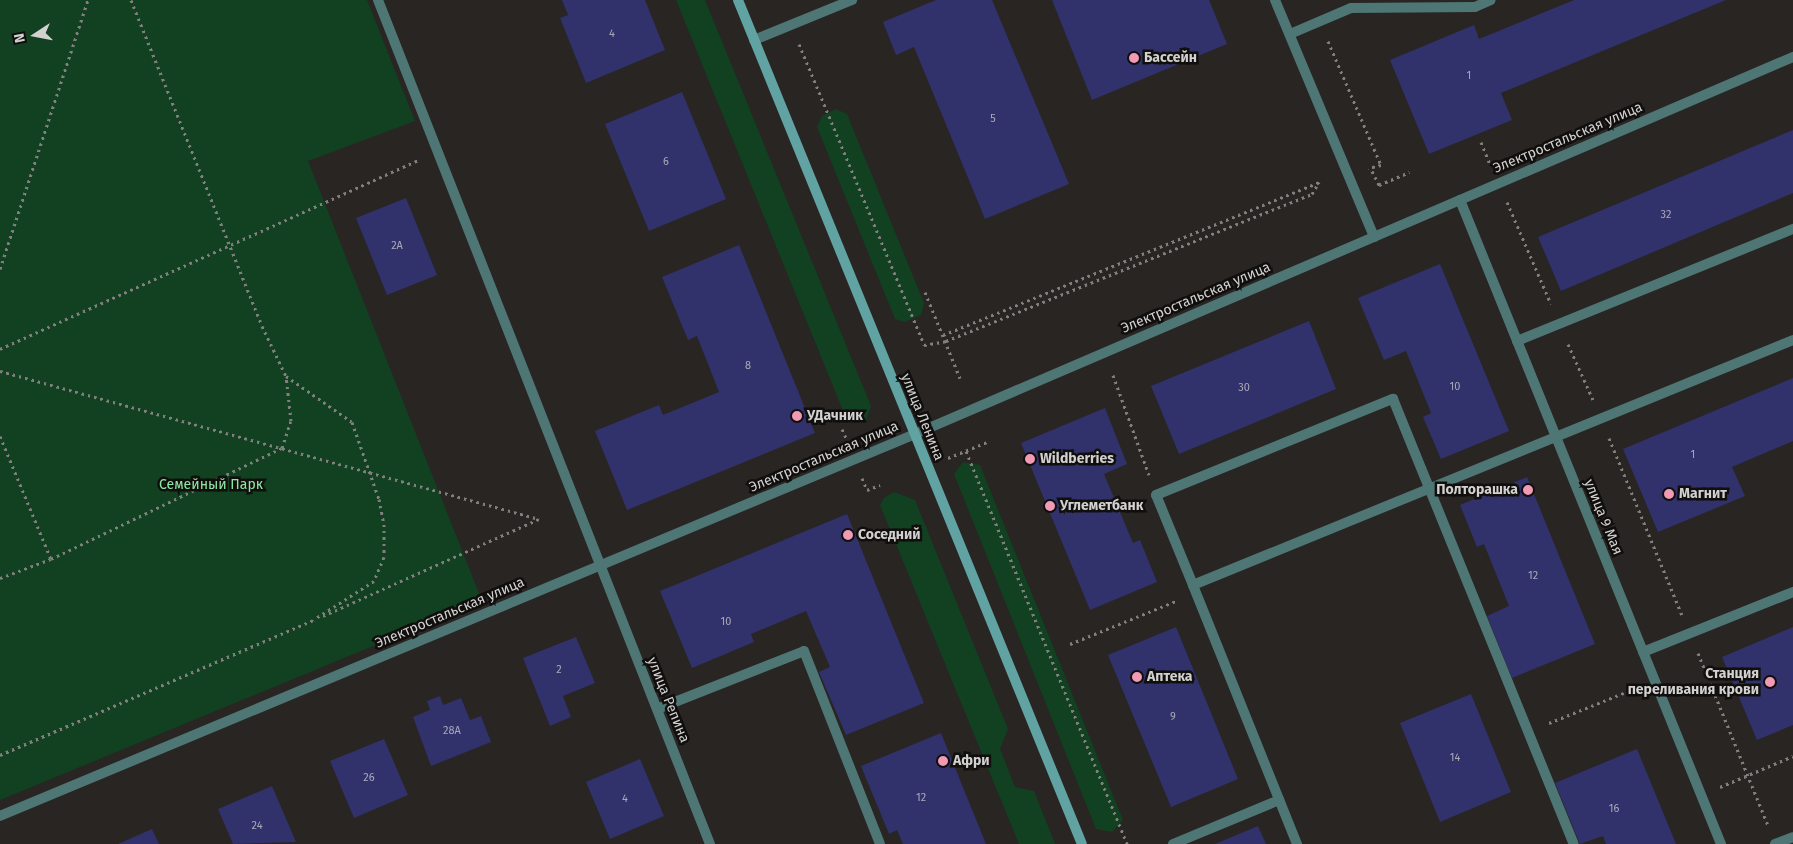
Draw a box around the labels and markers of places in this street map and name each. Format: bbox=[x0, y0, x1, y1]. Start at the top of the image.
place label: Бассейн bbox=[1144, 50, 1197, 66]
marker: Бассейн bbox=[1128, 52, 1140, 64]
place label: УДачник bbox=[807, 408, 863, 424]
marker: УДачник bbox=[791, 410, 803, 422]
place label: Wildberries bbox=[1040, 451, 1114, 467]
marker: Wildberries bbox=[1024, 453, 1036, 465]
place label: Полторашка bbox=[1436, 482, 1518, 498]
marker: Полторашка bbox=[1522, 484, 1534, 496]
place label: Магнит bbox=[1679, 486, 1727, 502]
marker: Магнит bbox=[1663, 488, 1675, 500]
place label: Углеметбанк bbox=[1060, 498, 1143, 514]
marker: Углеметбанк bbox=[1044, 500, 1056, 512]
place label: Соседний bbox=[858, 527, 920, 543]
marker: Соседний bbox=[842, 529, 854, 541]
place label: Станция переливания крови bbox=[1628, 666, 1759, 699]
place label: Аптека bbox=[1147, 669, 1193, 685]
marker: Аптека bbox=[1131, 671, 1143, 683]
marker: Станция переливания крови bbox=[1763, 675, 1777, 689]
place label: Афри bbox=[953, 753, 990, 769]
marker: Афри bbox=[937, 755, 949, 767]

